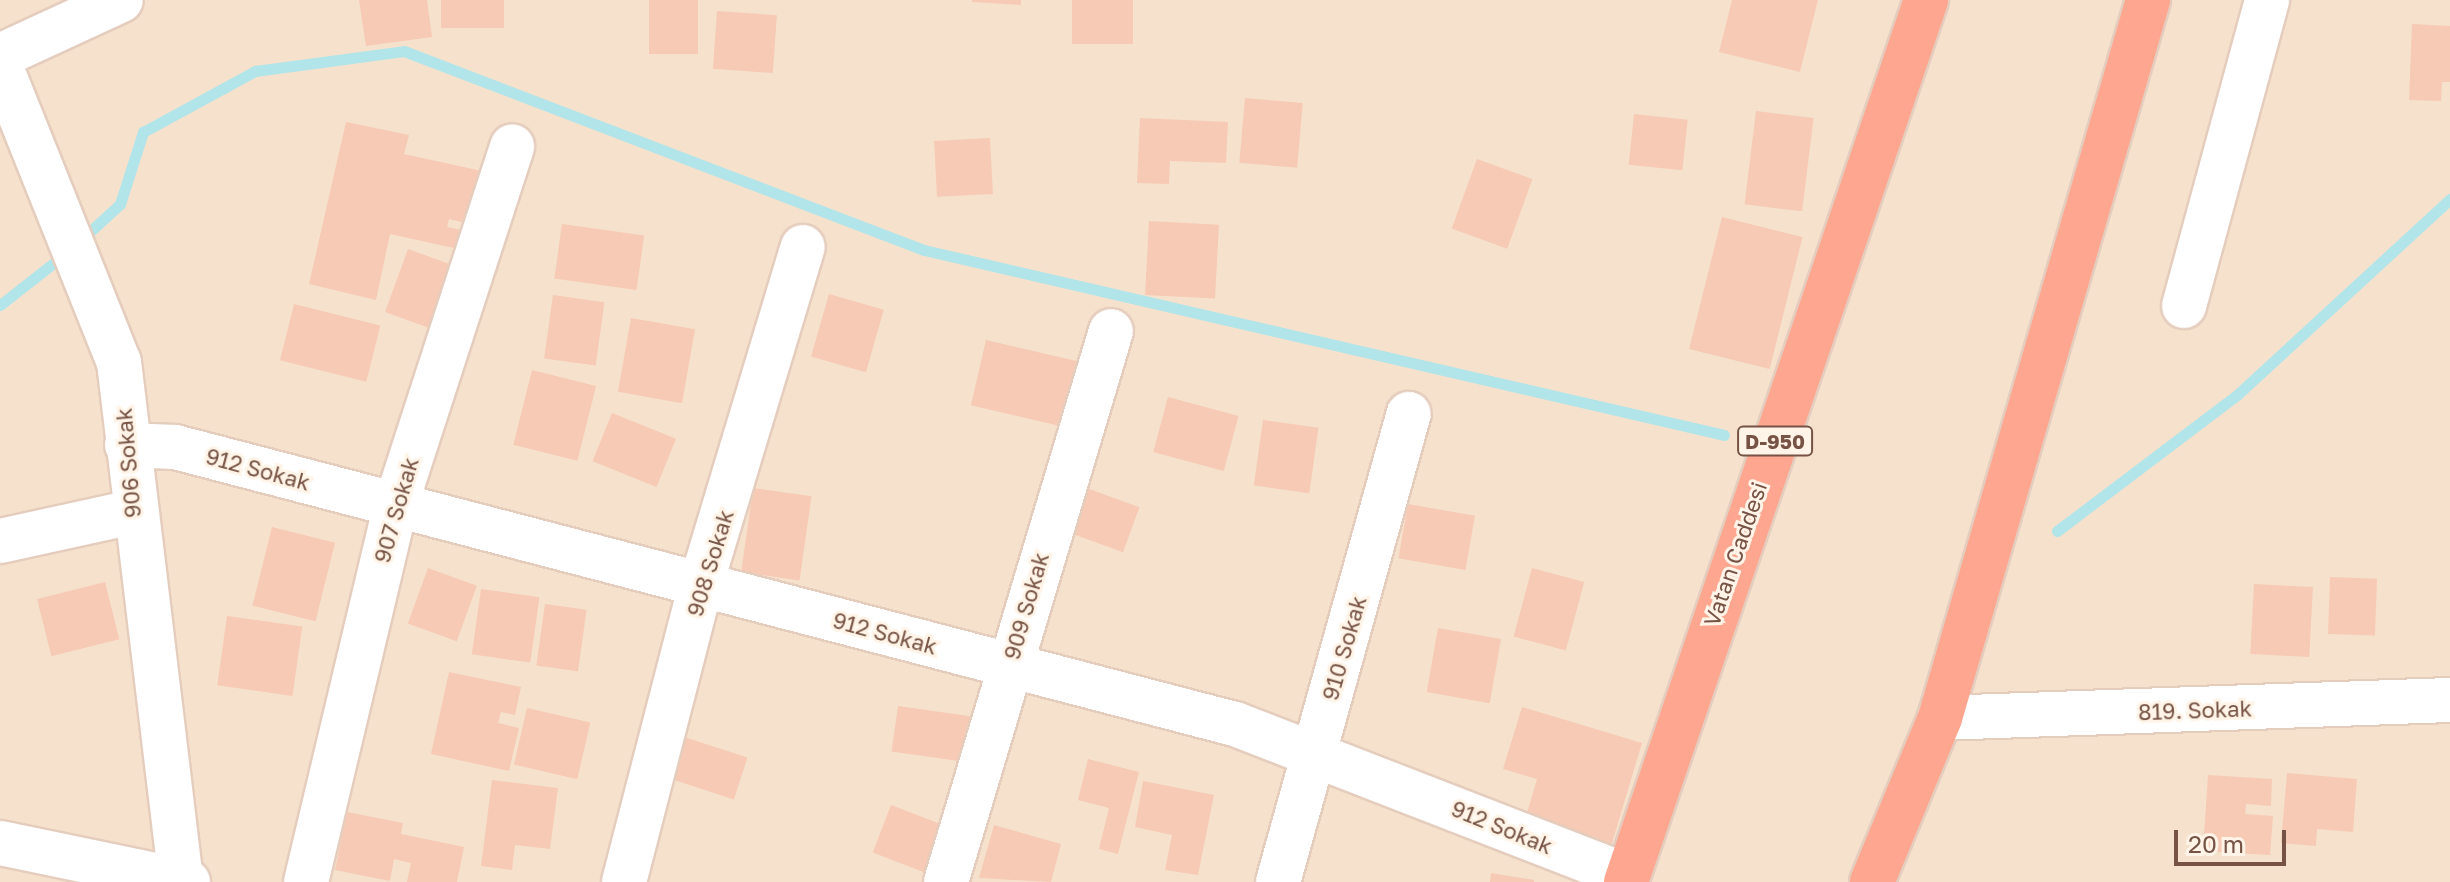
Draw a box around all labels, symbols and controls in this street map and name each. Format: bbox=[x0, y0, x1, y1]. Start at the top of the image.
street label: 906 Sokak bbox=[110, 407, 146, 519]
road number: D-950 bbox=[1737, 425, 1813, 457]
street label: 912 Sokak bbox=[203, 442, 313, 496]
street label: 907 Sokak bbox=[368, 454, 424, 566]
street label: Vatan Caddesi bbox=[1698, 478, 1772, 630]
street label: 908 Sokak bbox=[681, 506, 739, 620]
street label: 909 Sokak bbox=[998, 549, 1054, 663]
street label: 910 Sokak bbox=[1316, 593, 1372, 703]
street label: 912 Sokak bbox=[830, 606, 940, 660]
street label: 819. Sokak bbox=[2138, 695, 2252, 725]
street label: 912 Sokak bbox=[1448, 795, 1556, 859]
scale bar bbox=[2178, 814, 2290, 864]
text: 20 m bbox=[2188, 829, 2244, 858]

